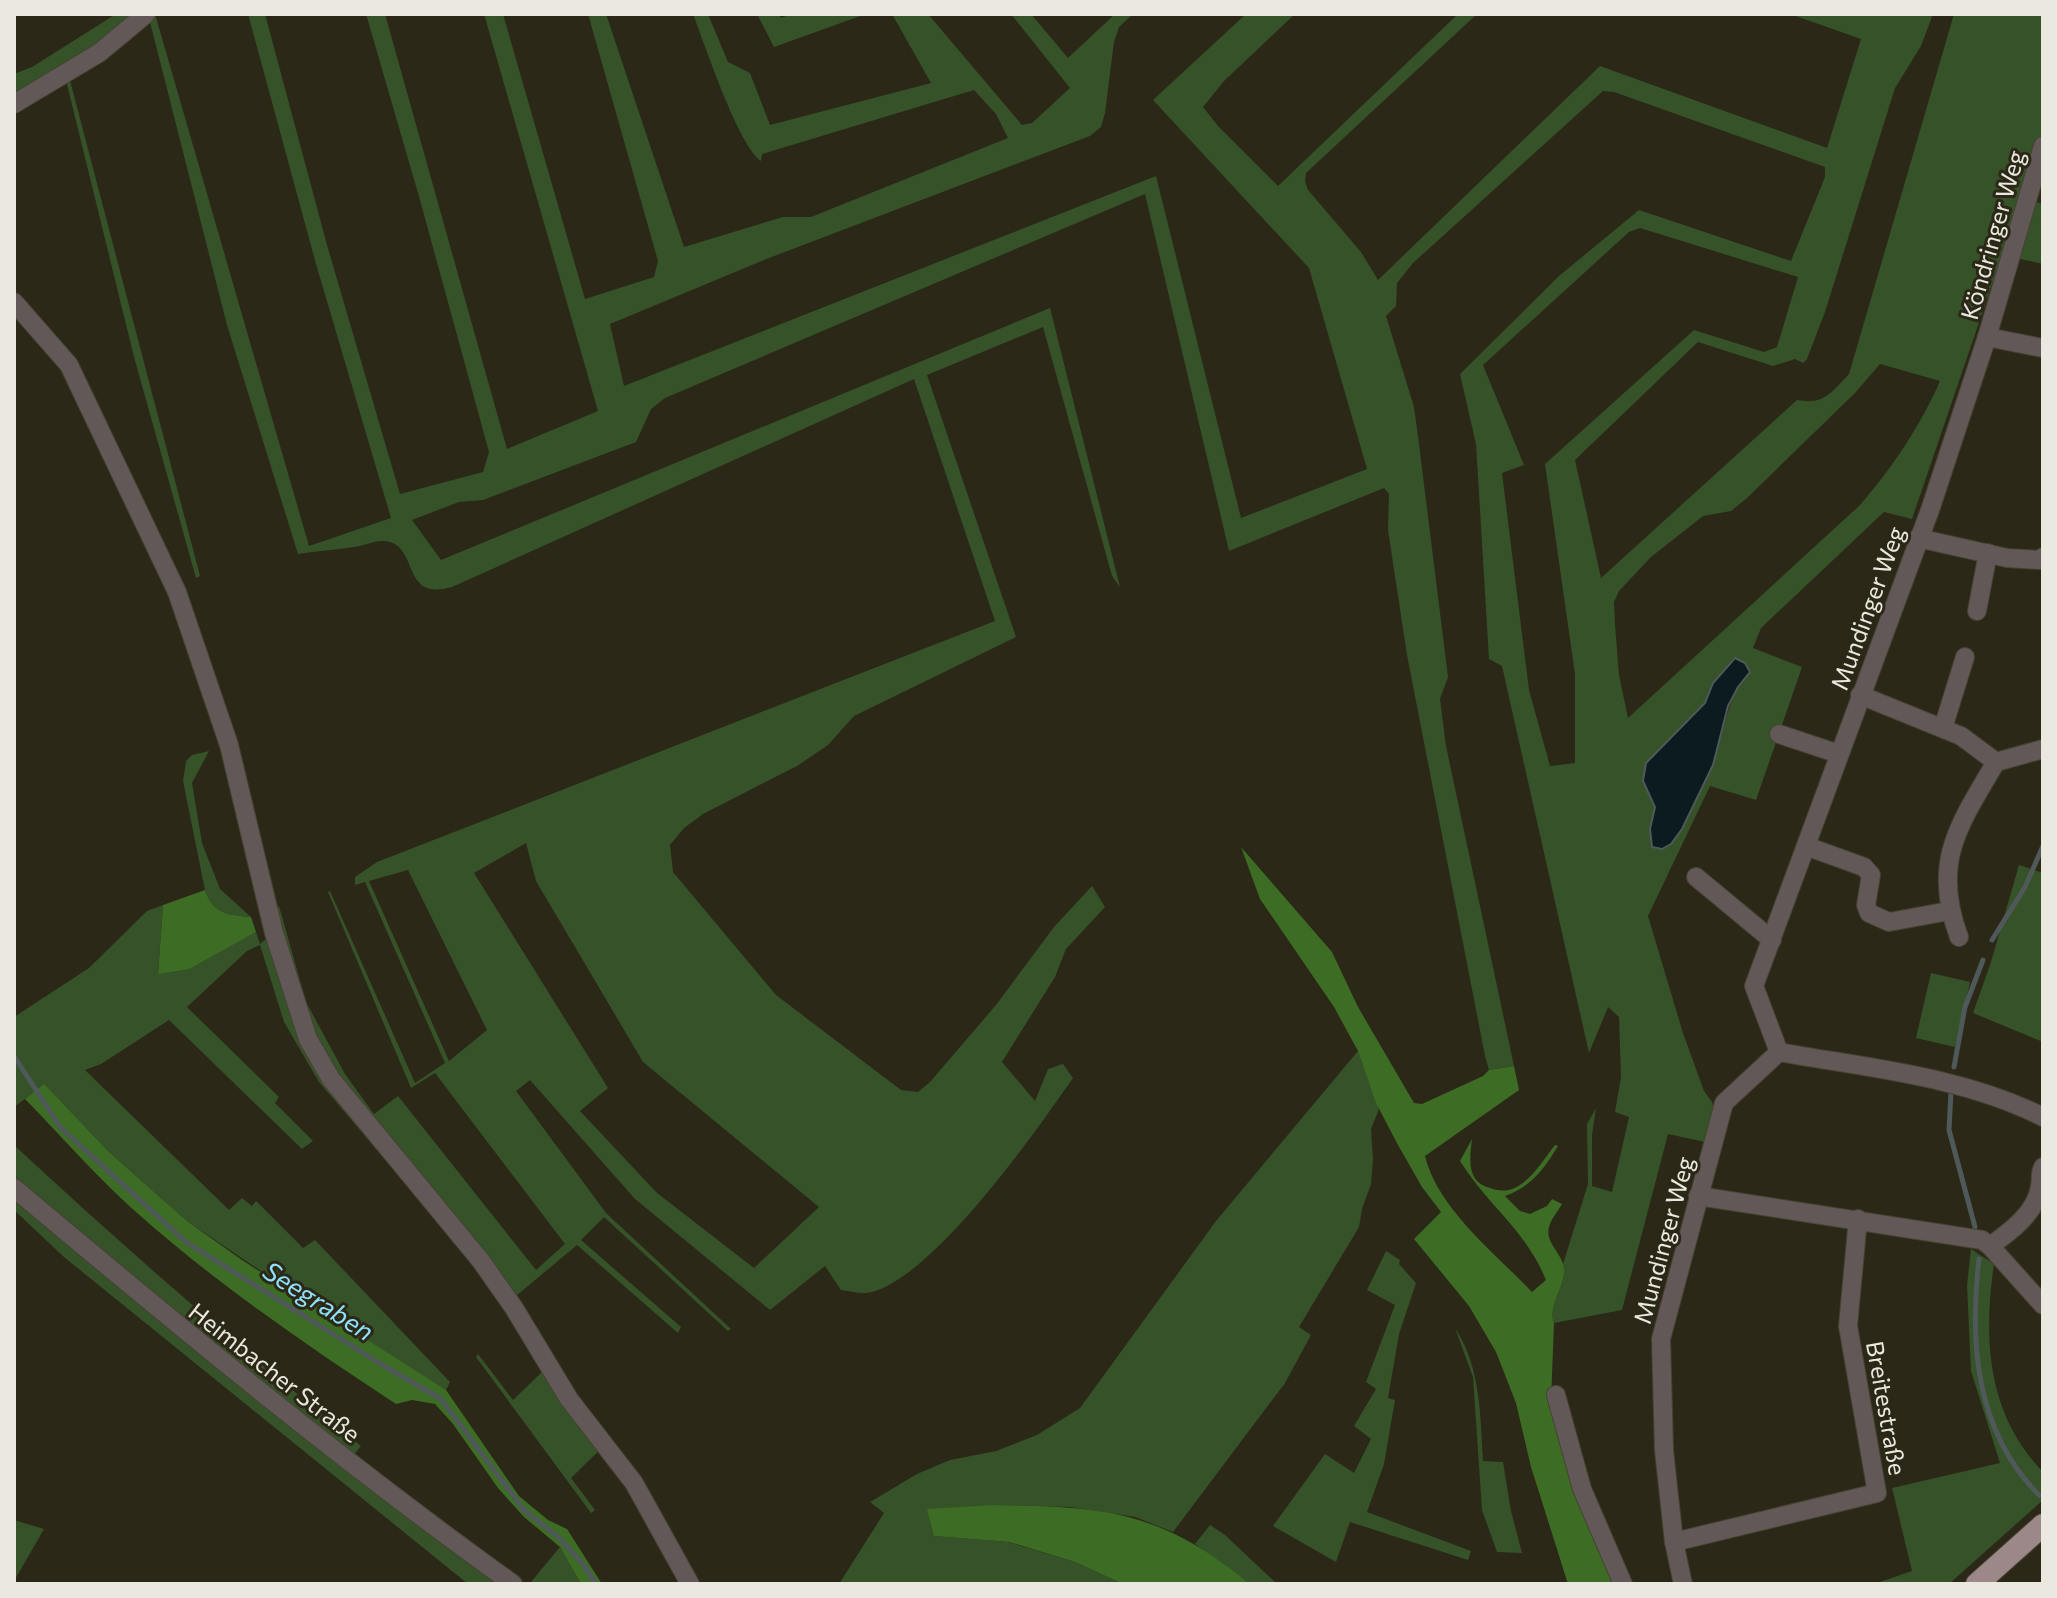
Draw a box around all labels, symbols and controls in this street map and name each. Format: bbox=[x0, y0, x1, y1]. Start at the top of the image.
street label: Köndringer Weg bbox=[1954, 147, 2030, 323]
street label: Mundinger Weg bbox=[1824, 522, 1910, 694]
street label: Mundinger Weg bbox=[1627, 1153, 1699, 1327]
water label: Seegraben bbox=[258, 1254, 380, 1346]
street label: Heimbacher Straße bbox=[183, 1296, 367, 1448]
street label: Breitestraße bbox=[1861, 1339, 1913, 1477]

